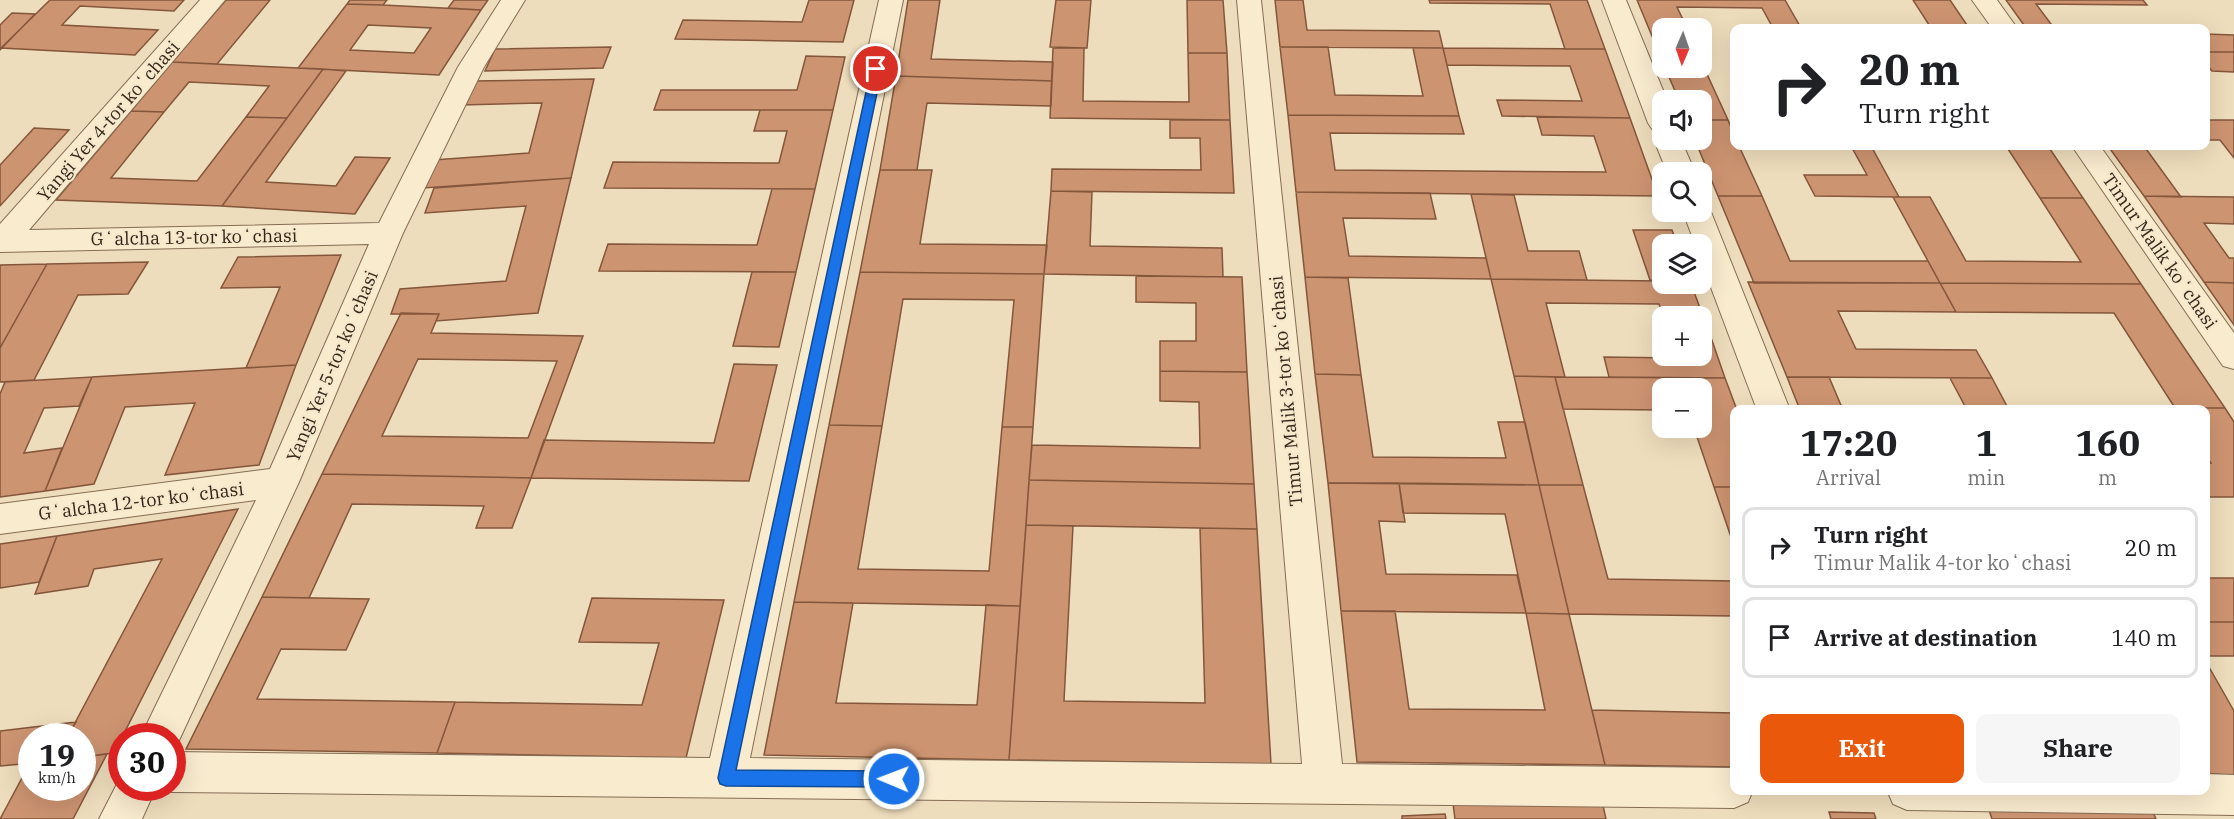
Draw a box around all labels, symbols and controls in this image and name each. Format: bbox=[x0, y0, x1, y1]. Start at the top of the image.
north arrow bbox=[1652, 18, 1712, 78]
map controls bbox=[1652, 18, 1712, 438]
street label: Yangi Yer 4-tor koʻchasi bbox=[32, 36, 184, 206]
text: 20 m bbox=[1859, 42, 1960, 97]
pin bbox=[850, 43, 901, 94]
icon: right bbox=[1760, 48, 1838, 126]
icon: arrive bbox=[859, 52, 892, 85]
button: sound bbox=[1652, 90, 1712, 150]
text: Turn right bbox=[1859, 95, 1990, 130]
button: search bbox=[1652, 162, 1712, 222]
street label: Timur Malik koʻchasi bbox=[2097, 169, 2223, 334]
street label: Gʻalcha 13-tor koʻchasi bbox=[90, 224, 298, 250]
button: layers bbox=[1652, 234, 1712, 294]
street label: Yangi Yer 5-tor koʻchasi bbox=[281, 267, 383, 465]
street label: Timur Malik 3-tor koʻchasi bbox=[1264, 274, 1308, 507]
button: + bbox=[1652, 306, 1712, 366]
button: − bbox=[1652, 378, 1712, 438]
text: 17:20 bbox=[1800, 419, 1897, 466]
text: 1 bbox=[1975, 419, 1997, 466]
text: 160 bbox=[2075, 419, 2140, 466]
text: Arrival bbox=[1816, 464, 1881, 491]
text: min bbox=[1967, 464, 2005, 491]
text: m bbox=[2098, 464, 2117, 491]
street label: Gʻalcha 12-tor koʻchasi bbox=[37, 477, 245, 525]
text: Turn right bbox=[1814, 520, 1928, 549]
icon: right bbox=[1763, 531, 1796, 564]
text: 20 m bbox=[2125, 533, 2177, 562]
text: Timur Malik 4-tor koʻchasi bbox=[1814, 549, 2071, 576]
icon: arrive bbox=[1763, 621, 1796, 654]
text: Arrive at destination bbox=[1814, 623, 2037, 652]
text: 140 m bbox=[2111, 623, 2177, 652]
button: Exit bbox=[1760, 714, 1964, 783]
button: Share bbox=[1976, 714, 2180, 783]
speed limit sign: 30 bbox=[108, 723, 186, 801]
text: 19 bbox=[39, 735, 75, 774]
position arrow bbox=[862, 747, 926, 811]
text: km/h bbox=[38, 768, 76, 787]

